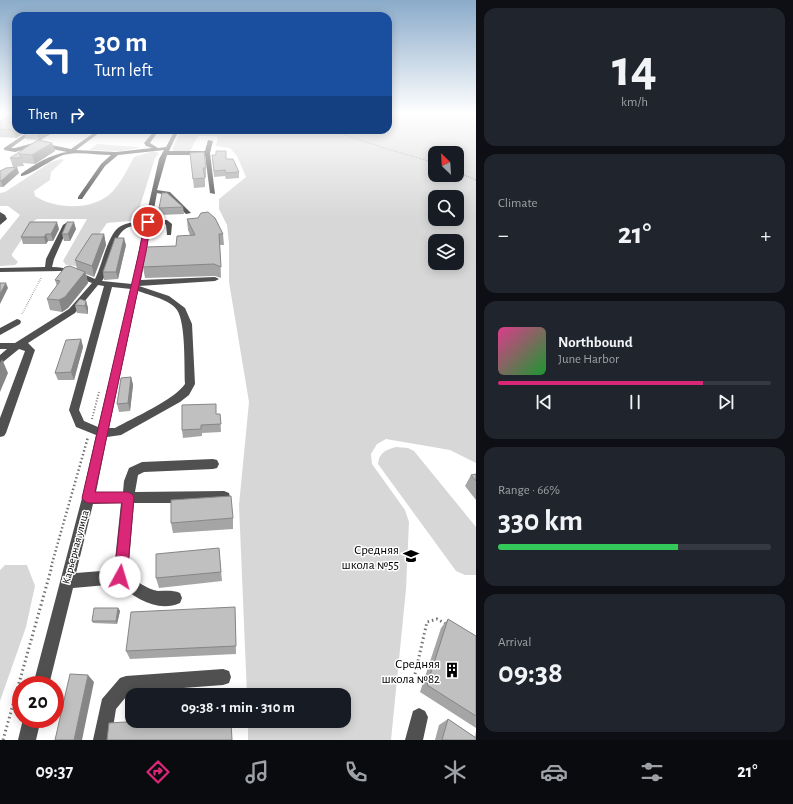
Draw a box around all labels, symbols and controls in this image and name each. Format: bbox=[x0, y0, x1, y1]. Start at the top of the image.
icon: left bbox=[28, 28, 80, 80]
text: 30 m bbox=[94, 29, 147, 57]
text: 14 bbox=[612, 43, 657, 95]
text: Turn left bbox=[94, 62, 153, 80]
text: km/h bbox=[621, 96, 648, 109]
icon: right bbox=[66, 104, 88, 126]
text: Then bbox=[28, 107, 58, 122]
north arrow bbox=[428, 146, 464, 182]
map controls bbox=[428, 146, 464, 270]
button: search bbox=[428, 190, 464, 226]
text: Climate bbox=[498, 197, 537, 210]
pin bbox=[131, 205, 165, 239]
icon: arrive bbox=[137, 211, 159, 233]
text: 21° bbox=[618, 219, 651, 249]
text: − bbox=[498, 224, 509, 246]
text: + bbox=[760, 224, 771, 246]
button: layers bbox=[428, 234, 464, 270]
text: Northbound bbox=[558, 335, 633, 350]
text: June Harbor bbox=[558, 353, 619, 366]
icon: previous bbox=[533, 391, 555, 413]
icon: pause bbox=[624, 391, 646, 413]
icon: next bbox=[715, 391, 737, 413]
text: Range · 66% bbox=[498, 484, 560, 497]
text: 330 km bbox=[498, 506, 583, 536]
street label: Карьерная улица bbox=[60, 509, 91, 585]
place label: Средняя школа №55 bbox=[342, 544, 399, 572]
school or university icon: Средняя школа №55 bbox=[402, 547, 420, 565]
position arrow bbox=[99, 556, 141, 598]
text: Arrival bbox=[498, 636, 531, 649]
place label: Средняя школа №82 bbox=[381, 658, 440, 686]
text: 09:38 bbox=[498, 658, 563, 688]
building icon: Средняя школа №82 bbox=[443, 661, 461, 679]
speed limit sign: 20 bbox=[12, 676, 64, 728]
text: 09:38 · 1 min · 310 m bbox=[181, 700, 295, 715]
icon: directions bbox=[144, 758, 172, 786]
icon: music bbox=[243, 758, 271, 786]
icon: phone bbox=[342, 758, 370, 786]
icon: climate bbox=[441, 758, 469, 786]
icon: car bbox=[540, 758, 568, 786]
icon: filters bbox=[638, 758, 666, 786]
text: 09:37 bbox=[35, 763, 73, 781]
text: 21° bbox=[737, 763, 758, 781]

